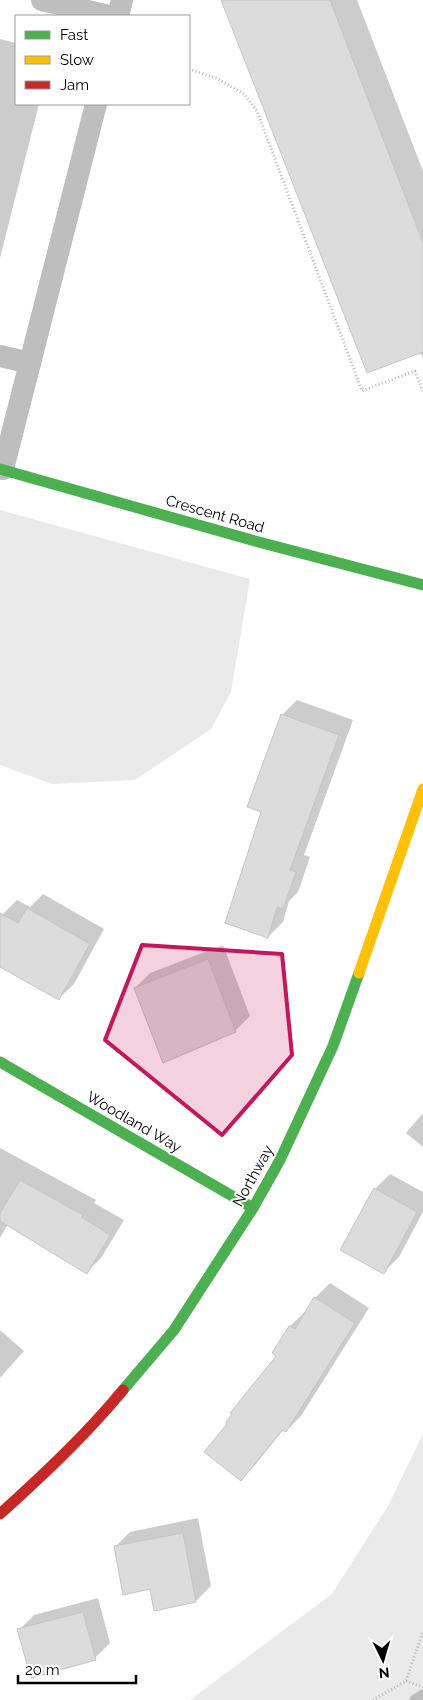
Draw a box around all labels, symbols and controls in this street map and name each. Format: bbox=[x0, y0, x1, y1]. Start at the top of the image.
legend bbox=[15, 15, 190, 105]
text: Fast bbox=[60, 26, 88, 44]
text: Slow bbox=[60, 51, 94, 69]
text: Jam bbox=[60, 76, 89, 94]
street label: Crescent Road bbox=[164, 491, 266, 537]
street label: Woodland Way bbox=[83, 1088, 185, 1156]
street label: Northway bbox=[229, 1142, 277, 1210]
north arrow bbox=[358, 1635, 408, 1685]
scale bar bbox=[18, 1652, 135, 1684]
text: 20 m bbox=[25, 1661, 60, 1679]
text: N bbox=[378, 1665, 390, 1681]

